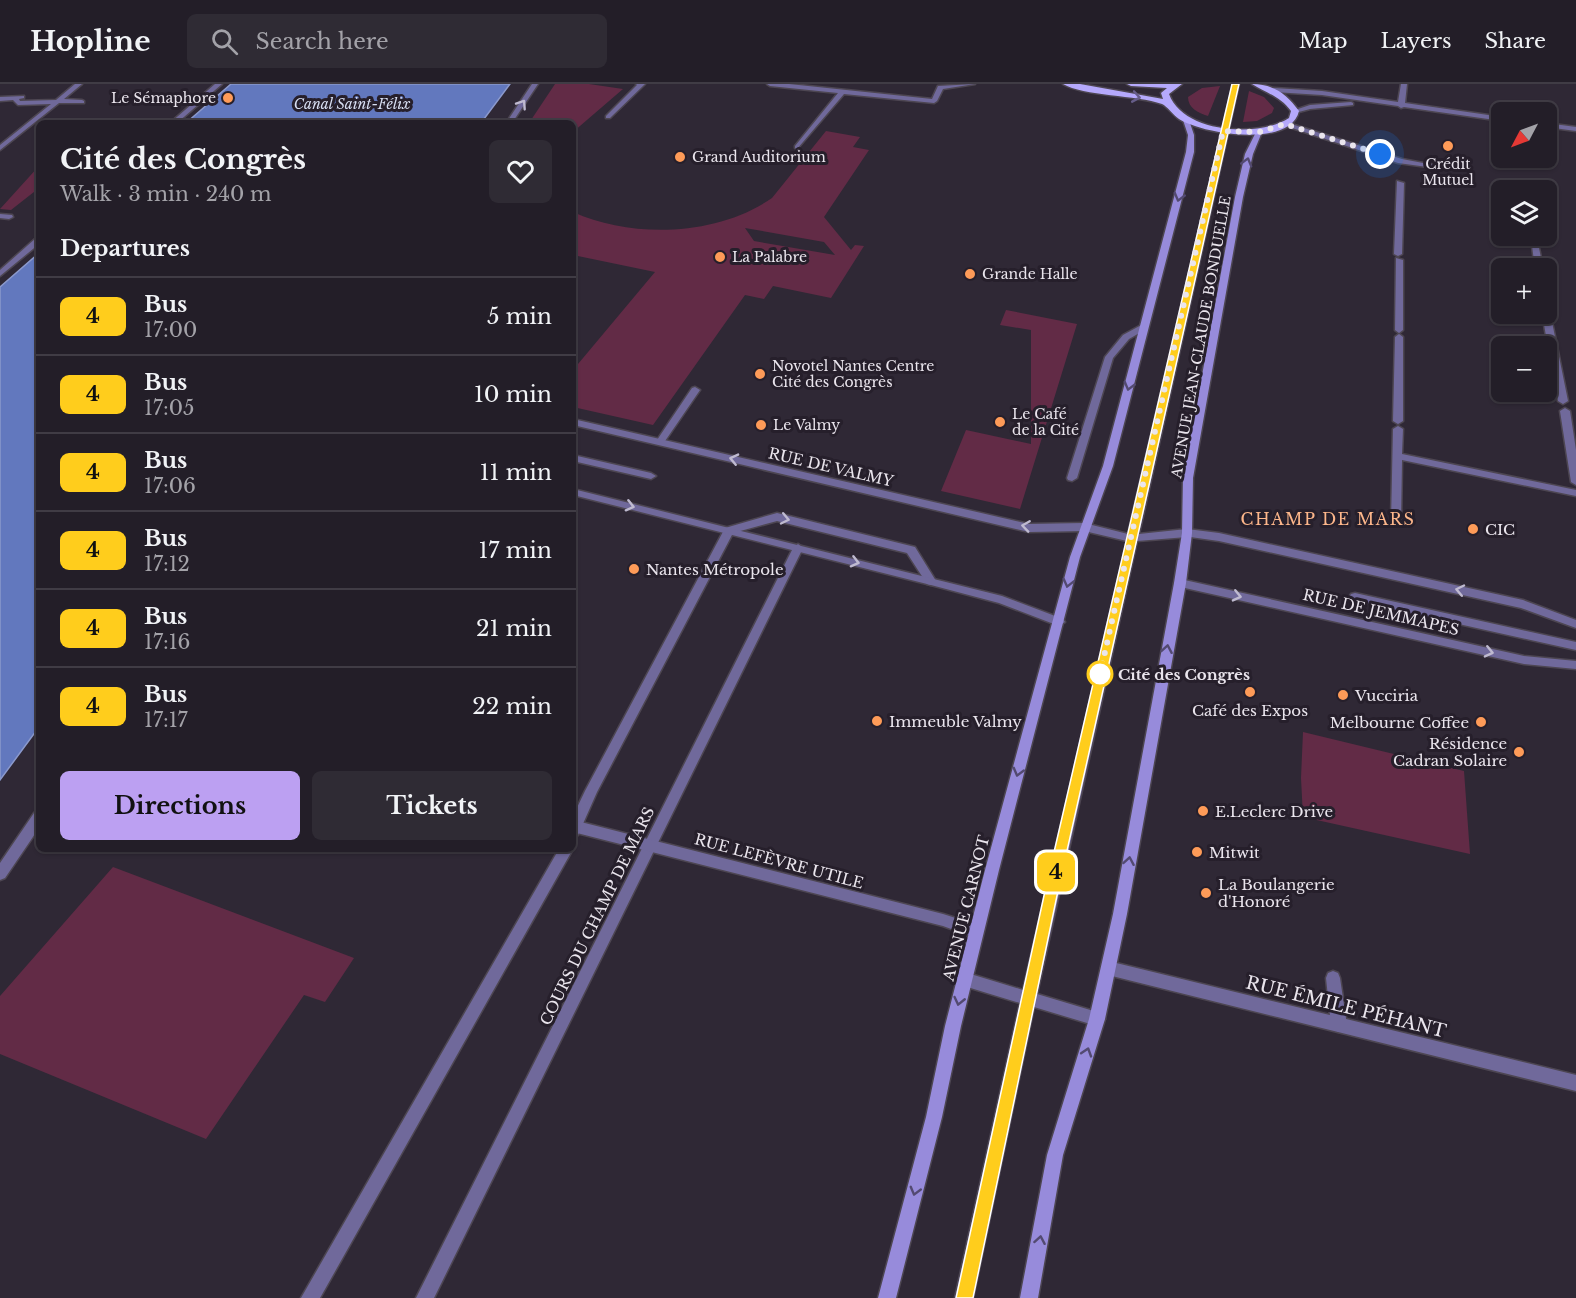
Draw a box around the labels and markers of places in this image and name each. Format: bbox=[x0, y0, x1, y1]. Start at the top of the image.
place label: Le Sémaphore bbox=[111, 89, 216, 107]
marker: Le Sémaphore bbox=[221, 91, 235, 105]
marker: Crédit Mutuel bbox=[1441, 139, 1455, 153]
place label: Grand Auditorium bbox=[692, 148, 826, 166]
marker: Grand Auditorium bbox=[673, 150, 687, 164]
place label: Crédit Mutuel bbox=[1422, 155, 1474, 189]
place label: La Palabre bbox=[732, 248, 807, 266]
marker: La Palabre bbox=[713, 250, 727, 264]
place label: Grande Halle bbox=[982, 265, 1078, 283]
marker: Grande Halle bbox=[963, 267, 977, 281]
place label: Novotel Nantes Centre Cité des Congrès bbox=[772, 357, 934, 391]
marker: Novotel Nantes Centre Cité des Congrès bbox=[753, 367, 767, 381]
place label: Le Café de la Cité bbox=[1012, 405, 1079, 439]
marker: Le Café de la Cité bbox=[993, 415, 1007, 429]
place label: Le Valmy bbox=[773, 416, 840, 434]
marker: Le Valmy bbox=[754, 418, 768, 432]
place label: CIC bbox=[1485, 520, 1515, 539]
marker: CIC bbox=[1466, 522, 1480, 536]
place label: Nantes Métropole bbox=[646, 560, 784, 579]
marker: Nantes Métropole bbox=[627, 562, 641, 576]
marker: Cité des Congrès bbox=[1087, 661, 1113, 687]
place label: Cité des Congrès bbox=[1118, 665, 1250, 684]
marker: Café des Expos bbox=[1243, 685, 1257, 699]
place label: Vucciria bbox=[1354, 686, 1419, 705]
marker: Vucciria bbox=[1336, 688, 1350, 702]
place label: Café des Expos bbox=[1192, 701, 1308, 720]
place label: Immeuble Valmy bbox=[889, 712, 1022, 731]
place label: Melbourne Coffee bbox=[1330, 713, 1469, 732]
marker: Immeuble Valmy bbox=[870, 714, 884, 728]
marker: Melbourne Coffee bbox=[1474, 715, 1488, 729]
place label: Résidence Cadran Solaire bbox=[1393, 734, 1507, 770]
marker: Résidence Cadran Solaire bbox=[1512, 745, 1526, 759]
place label: E.Leclerc Drive bbox=[1215, 802, 1333, 821]
marker: E.Leclerc Drive bbox=[1196, 804, 1210, 818]
place label: Mitwit bbox=[1209, 843, 1260, 862]
marker: Mitwit bbox=[1190, 845, 1204, 859]
place label: La Boulangerie d'Honoré bbox=[1218, 875, 1335, 911]
marker: La Boulangerie d'Honoré bbox=[1199, 886, 1213, 900]

